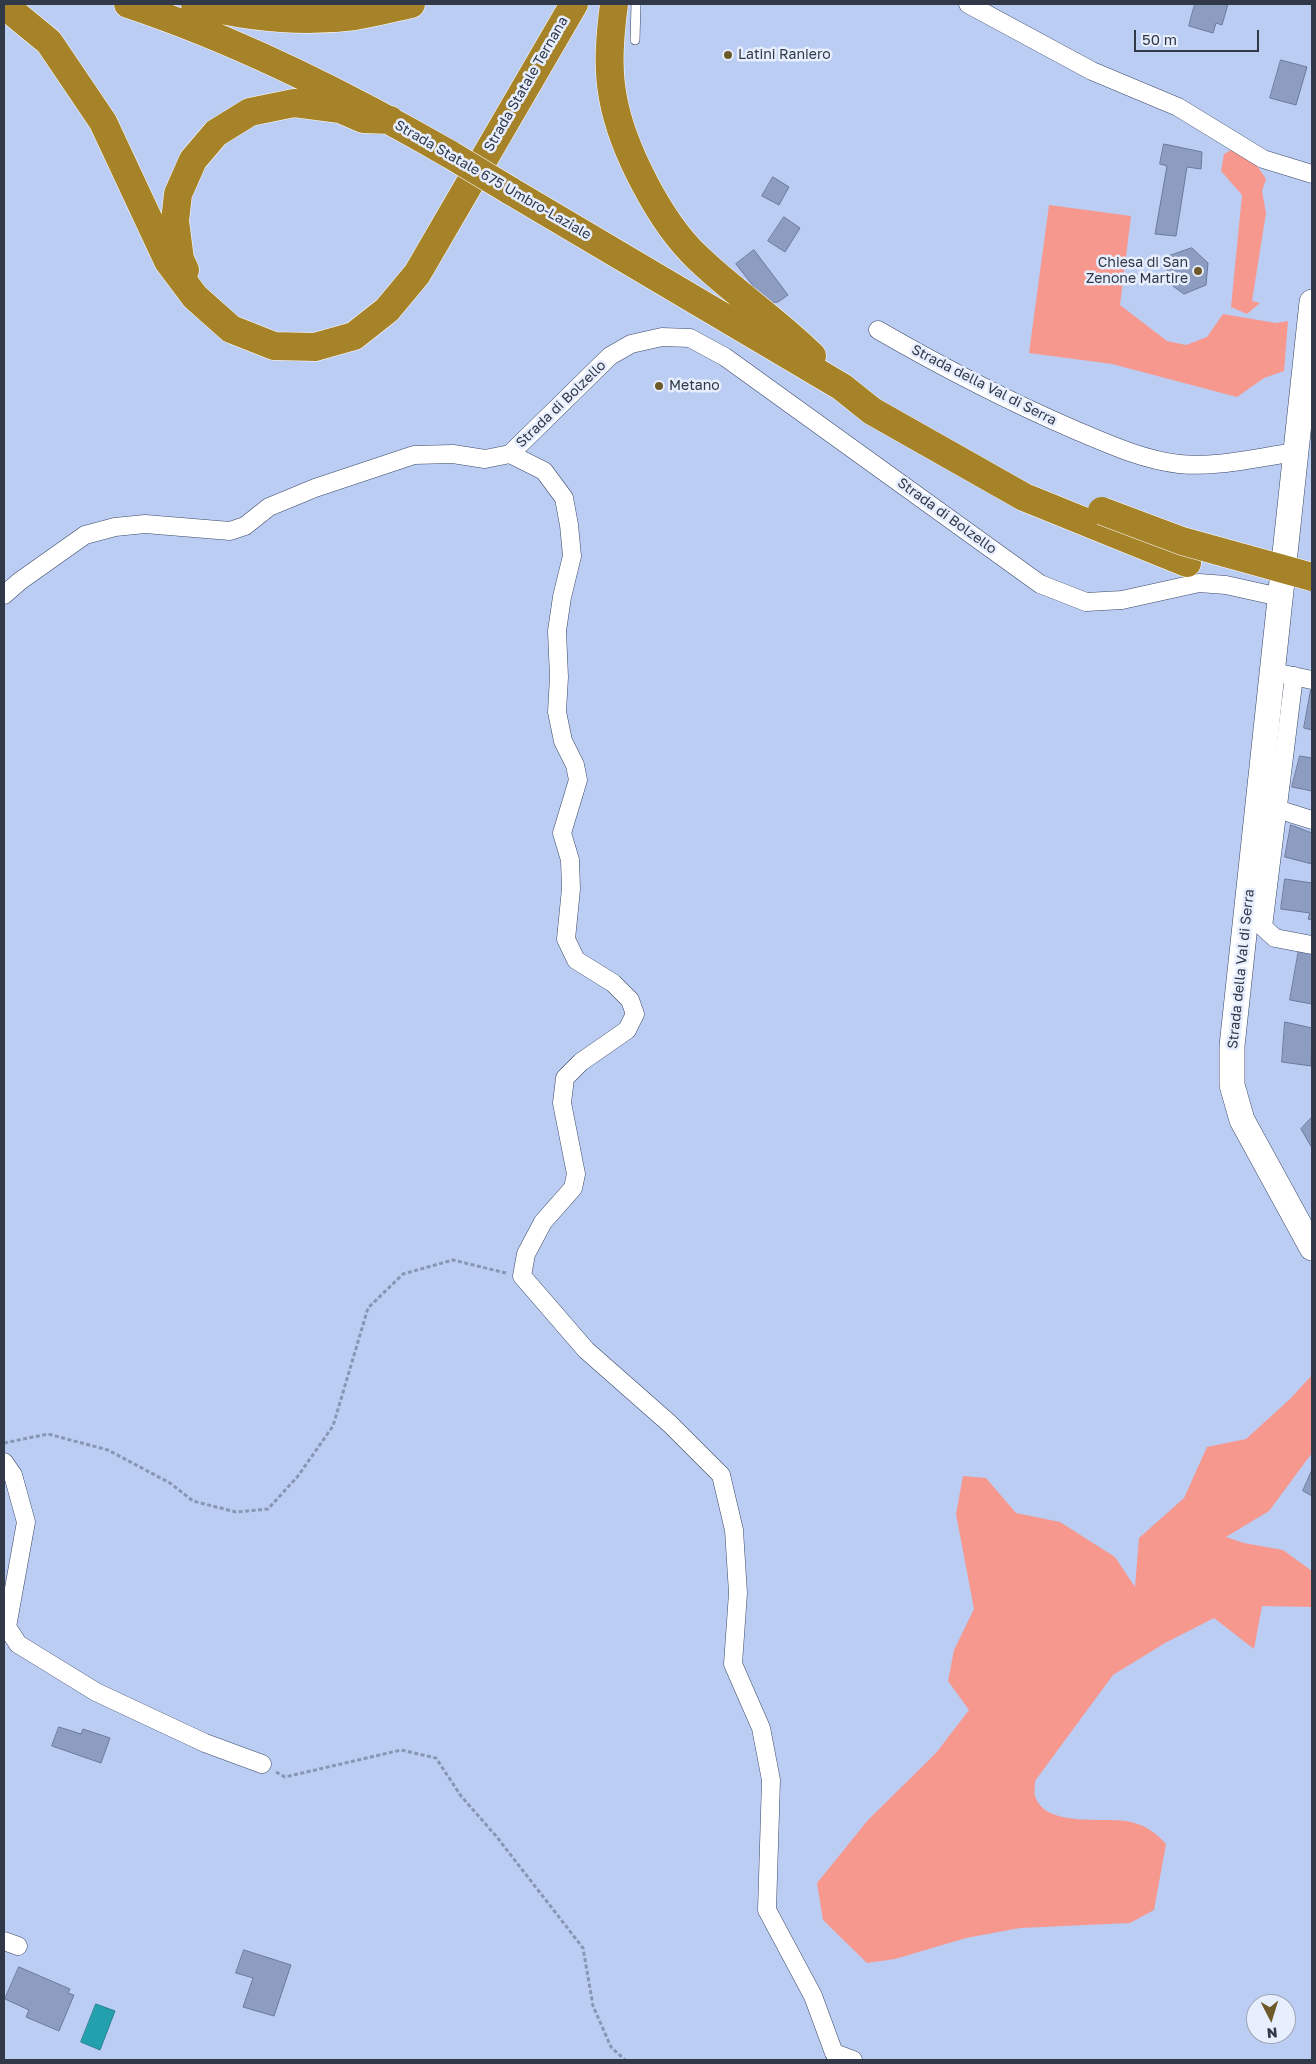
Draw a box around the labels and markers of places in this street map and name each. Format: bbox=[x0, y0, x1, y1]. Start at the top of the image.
place label: Latini Raniero bbox=[738, 47, 831, 63]
marker: Latini Raniero bbox=[722, 49, 734, 61]
place label: Chiesa di San Zenone Martire bbox=[1086, 255, 1188, 288]
marker: Chiesa di San Zenone Martire bbox=[1192, 265, 1204, 277]
place label: Metano bbox=[669, 378, 720, 394]
marker: Metano bbox=[653, 380, 665, 392]

